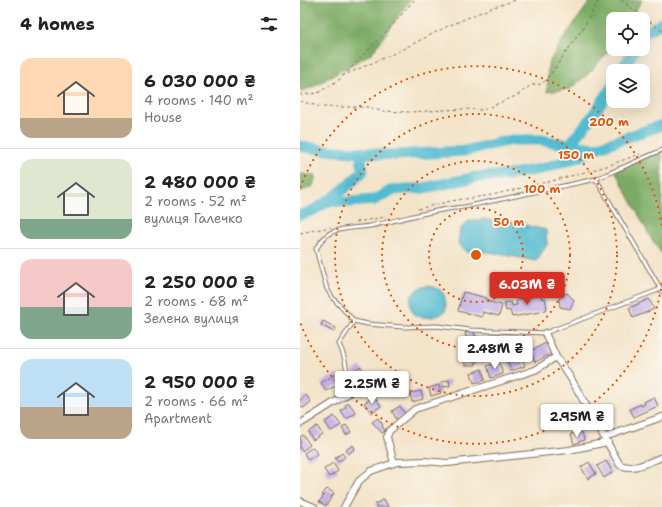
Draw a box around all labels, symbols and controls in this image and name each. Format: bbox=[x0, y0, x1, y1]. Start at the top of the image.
map controls bbox=[606, 12, 650, 108]
button: locate bbox=[606, 12, 650, 56]
text: 4 homes bbox=[20, 13, 95, 35]
icon: filters bbox=[258, 13, 280, 35]
button: layers bbox=[606, 64, 650, 108]
text: 6 030 000 ₴ bbox=[144, 70, 256, 92]
icon: home bbox=[52, 74, 100, 122]
text: 4 rooms · 140 m² bbox=[144, 92, 253, 109]
text: House bbox=[144, 109, 182, 126]
text: 200 m bbox=[589, 114, 629, 130]
text: 150 m bbox=[558, 147, 594, 163]
text: 2 480 000 ₴ bbox=[144, 171, 256, 193]
icon: home bbox=[52, 175, 100, 223]
text: 100 m bbox=[524, 181, 561, 197]
text: 2 rooms · 52 m² bbox=[144, 193, 247, 210]
text: вулиця Галечко bbox=[144, 210, 243, 227]
text: 50 m bbox=[494, 214, 525, 230]
centre of rings bbox=[469, 248, 483, 262]
text: 2 250 000 ₴ bbox=[144, 271, 255, 293]
pin: 6.03M ₴ bbox=[490, 272, 564, 306]
icon: home bbox=[52, 275, 100, 323]
text: 6.03M ₴ bbox=[499, 276, 555, 293]
text: 2 rooms · 68 m² bbox=[144, 293, 248, 310]
text: Зелена вулиця bbox=[144, 310, 239, 327]
pin: 2.48M ₴ bbox=[458, 336, 532, 370]
text: 2.48M ₴ bbox=[467, 340, 523, 357]
text: 2 950 000 ₴ bbox=[144, 371, 255, 393]
pin: 2.25M ₴ bbox=[335, 371, 409, 405]
icon: home bbox=[52, 375, 100, 423]
text: 2.25M ₴ bbox=[344, 375, 400, 392]
text: 2 rooms · 66 m² bbox=[144, 393, 248, 410]
pin: 2.95M ₴ bbox=[540, 404, 614, 438]
text: 2.95M ₴ bbox=[549, 408, 605, 425]
text: Apartment bbox=[144, 410, 212, 427]

